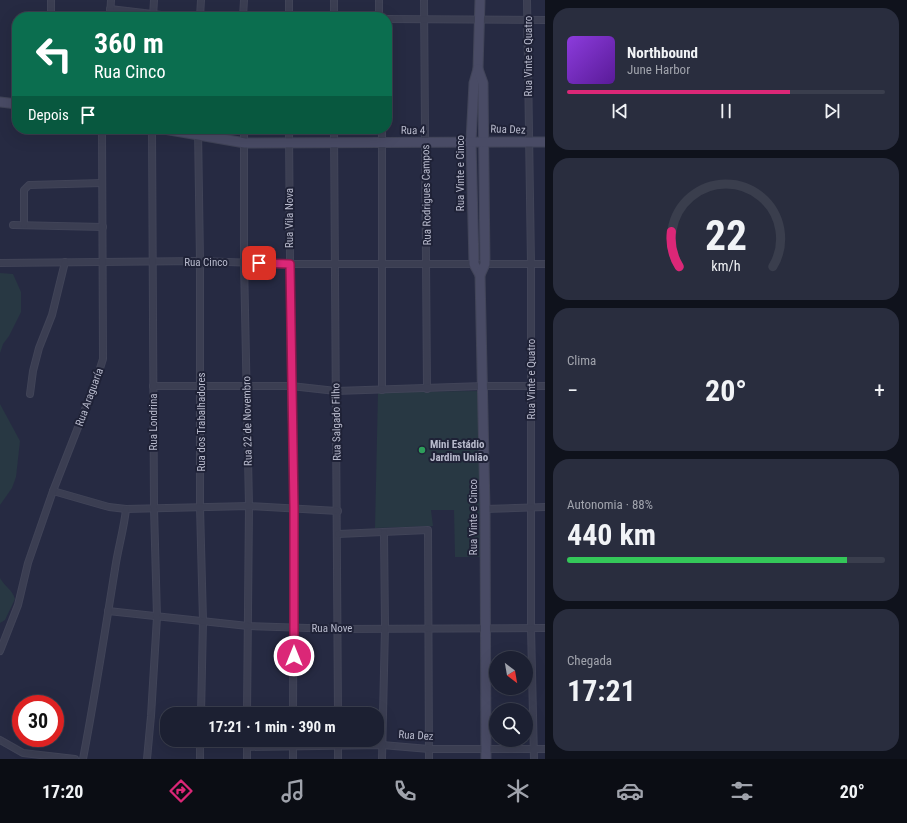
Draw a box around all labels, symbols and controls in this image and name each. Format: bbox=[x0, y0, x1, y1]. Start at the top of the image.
street label: Rua Vinte e Quatro bbox=[522, 15, 535, 96]
text: 360 m bbox=[94, 27, 164, 60]
icon: left bbox=[28, 28, 80, 80]
text: Northbound bbox=[627, 44, 698, 62]
text: Rua Cinco bbox=[94, 61, 165, 82]
text: June Harbor bbox=[627, 62, 690, 77]
icon: previous bbox=[609, 100, 631, 122]
icon: pause bbox=[715, 100, 737, 122]
icon: next bbox=[821, 100, 843, 122]
icon: arrive bbox=[77, 104, 99, 126]
text: Depois bbox=[28, 106, 69, 124]
street label: Rua Dez bbox=[490, 122, 526, 137]
street label: Rua 4 bbox=[401, 124, 426, 137]
street label: Rua Vinte e Cinco bbox=[454, 134, 467, 211]
street label: Rua Rodrigues Campos bbox=[419, 144, 434, 246]
street label: Rua Vila Nova bbox=[283, 188, 296, 248]
text: 22 bbox=[705, 211, 747, 260]
pin bbox=[242, 246, 276, 280]
icon: arrive bbox=[248, 252, 270, 274]
street label: Rua Cinco bbox=[184, 256, 228, 269]
text: km/h bbox=[711, 258, 741, 274]
street label: Rua Vinte e Quatro bbox=[525, 338, 538, 419]
text: Clima bbox=[567, 353, 596, 368]
street label: Rua Araguaría bbox=[73, 366, 106, 428]
street label: Rua dos Trabalhadores bbox=[195, 372, 208, 472]
text: 20° bbox=[705, 373, 747, 408]
street label: Rua 22 de Novembro bbox=[240, 375, 255, 466]
text: − bbox=[567, 378, 578, 403]
text: + bbox=[874, 378, 885, 403]
street label: Rua Salgado Filho bbox=[329, 383, 344, 461]
street label: Rua Londrina bbox=[147, 394, 160, 450]
place label: Mini Estádio Jardim União bbox=[430, 438, 489, 464]
marker: Mini Estádio Jardim União bbox=[417, 445, 427, 455]
street label: Rua Vinte e Cinco bbox=[467, 478, 480, 555]
text: Autonomia · 88% bbox=[567, 497, 653, 512]
text: 440 km bbox=[567, 517, 656, 552]
street label: Rua Nove bbox=[312, 622, 353, 635]
position arrow bbox=[273, 635, 315, 677]
north arrow bbox=[489, 651, 533, 695]
map controls bbox=[489, 651, 533, 747]
text: Chegada bbox=[567, 653, 612, 668]
text: 17:21 bbox=[567, 673, 636, 708]
speed limit sign: 30 bbox=[12, 695, 64, 747]
button: search bbox=[489, 703, 533, 747]
text: 17:21 · 1 min · 390 m bbox=[208, 718, 336, 736]
street label: Rua Dez bbox=[398, 728, 434, 743]
icon: directions bbox=[167, 777, 195, 805]
icon: music bbox=[279, 777, 307, 805]
icon: phone bbox=[391, 777, 419, 805]
icon: climate bbox=[504, 777, 532, 805]
icon: car bbox=[616, 777, 644, 805]
icon: filters bbox=[728, 777, 756, 805]
text: 17:20 bbox=[42, 781, 83, 802]
text: 20° bbox=[840, 781, 865, 802]

